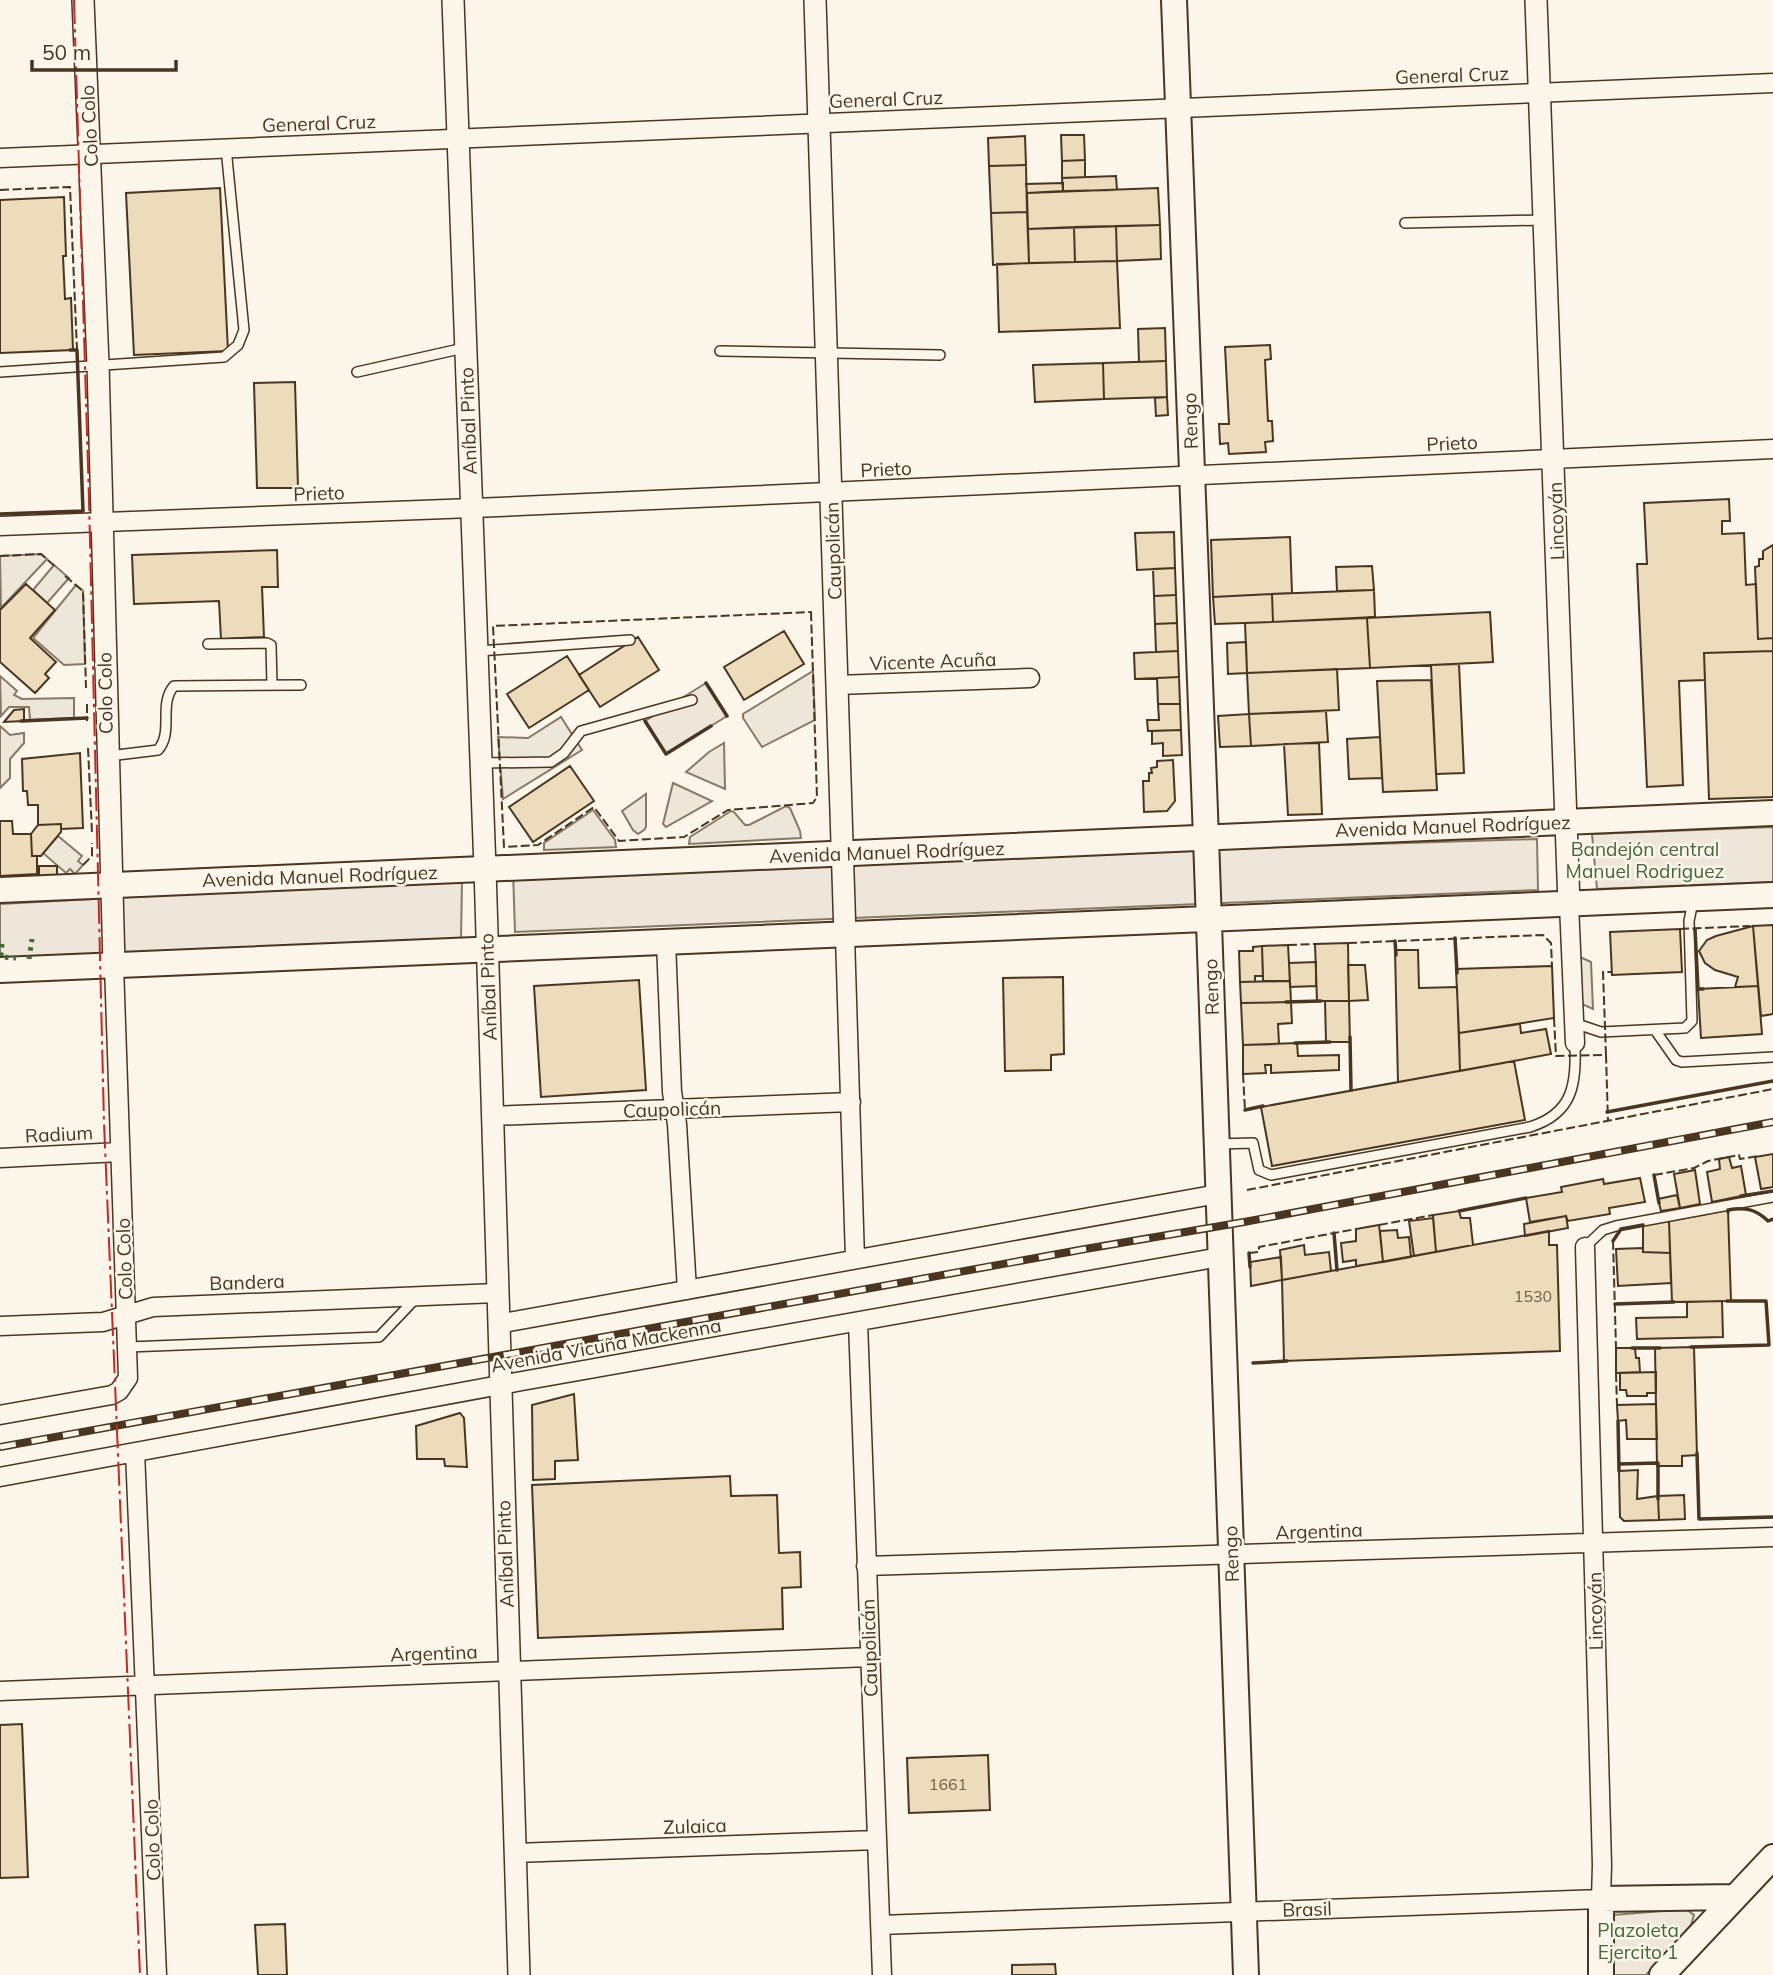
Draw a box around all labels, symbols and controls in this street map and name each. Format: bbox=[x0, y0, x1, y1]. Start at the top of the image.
scale bar bbox=[32, 28, 175, 72]
text: 50 m bbox=[42, 39, 91, 65]
street label: General Cruz bbox=[1395, 61, 1510, 89]
street label: Colo Colo bbox=[75, 84, 103, 168]
street label: General Cruz bbox=[829, 85, 944, 113]
street label: General Cruz bbox=[262, 109, 377, 137]
street label: Aníbal Pinto bbox=[454, 367, 482, 475]
street label: Rengo bbox=[1177, 392, 1203, 450]
street label: Prieto bbox=[1426, 430, 1478, 456]
street label: Prieto bbox=[860, 456, 912, 482]
street label: Prieto bbox=[293, 480, 345, 506]
street label: Lincoyán bbox=[1543, 481, 1569, 561]
street label: Caupolicán bbox=[819, 501, 847, 601]
street label: Vicente Acuña bbox=[869, 647, 997, 675]
street label: Colo Colo bbox=[92, 652, 118, 734]
street label: Avenida Manuel Rodríguez bbox=[1335, 810, 1571, 842]
street label: Avenida Manuel Rodríguez bbox=[769, 836, 1005, 868]
park label: Bandejón central Manuel Rodriguez bbox=[1566, 837, 1725, 883]
street label: Avenida Manuel Rodríguez bbox=[202, 860, 438, 892]
street label: Aníbal Pinto bbox=[474, 933, 502, 1041]
street label: Rengo bbox=[1198, 958, 1224, 1016]
street label: Caupolicán bbox=[622, 1095, 722, 1123]
street label: Radium bbox=[24, 1120, 94, 1148]
street label: Colo Colo bbox=[111, 1218, 137, 1300]
street label: Bandera bbox=[209, 1269, 285, 1295]
house number: 1530 bbox=[1514, 1286, 1552, 1306]
street label: Avenida Vicuña Mackenna bbox=[489, 1313, 723, 1377]
street label: Aníbal Pinto bbox=[491, 1500, 519, 1608]
street label: Argentina bbox=[1275, 1517, 1363, 1545]
street label: Rengo bbox=[1218, 1525, 1244, 1583]
street label: Lincoyán bbox=[1582, 1572, 1608, 1650]
street label: Caupolicán bbox=[855, 1598, 883, 1698]
street label: Argentina bbox=[390, 1639, 478, 1667]
house number: 1661 bbox=[929, 1774, 967, 1794]
street label: Colo Colo bbox=[139, 1799, 165, 1881]
street label: Zulaica bbox=[663, 1813, 727, 1839]
street label: Brasil bbox=[1282, 1896, 1332, 1922]
park label: Plazoleta Ejercito 1 bbox=[1597, 1918, 1679, 1964]

